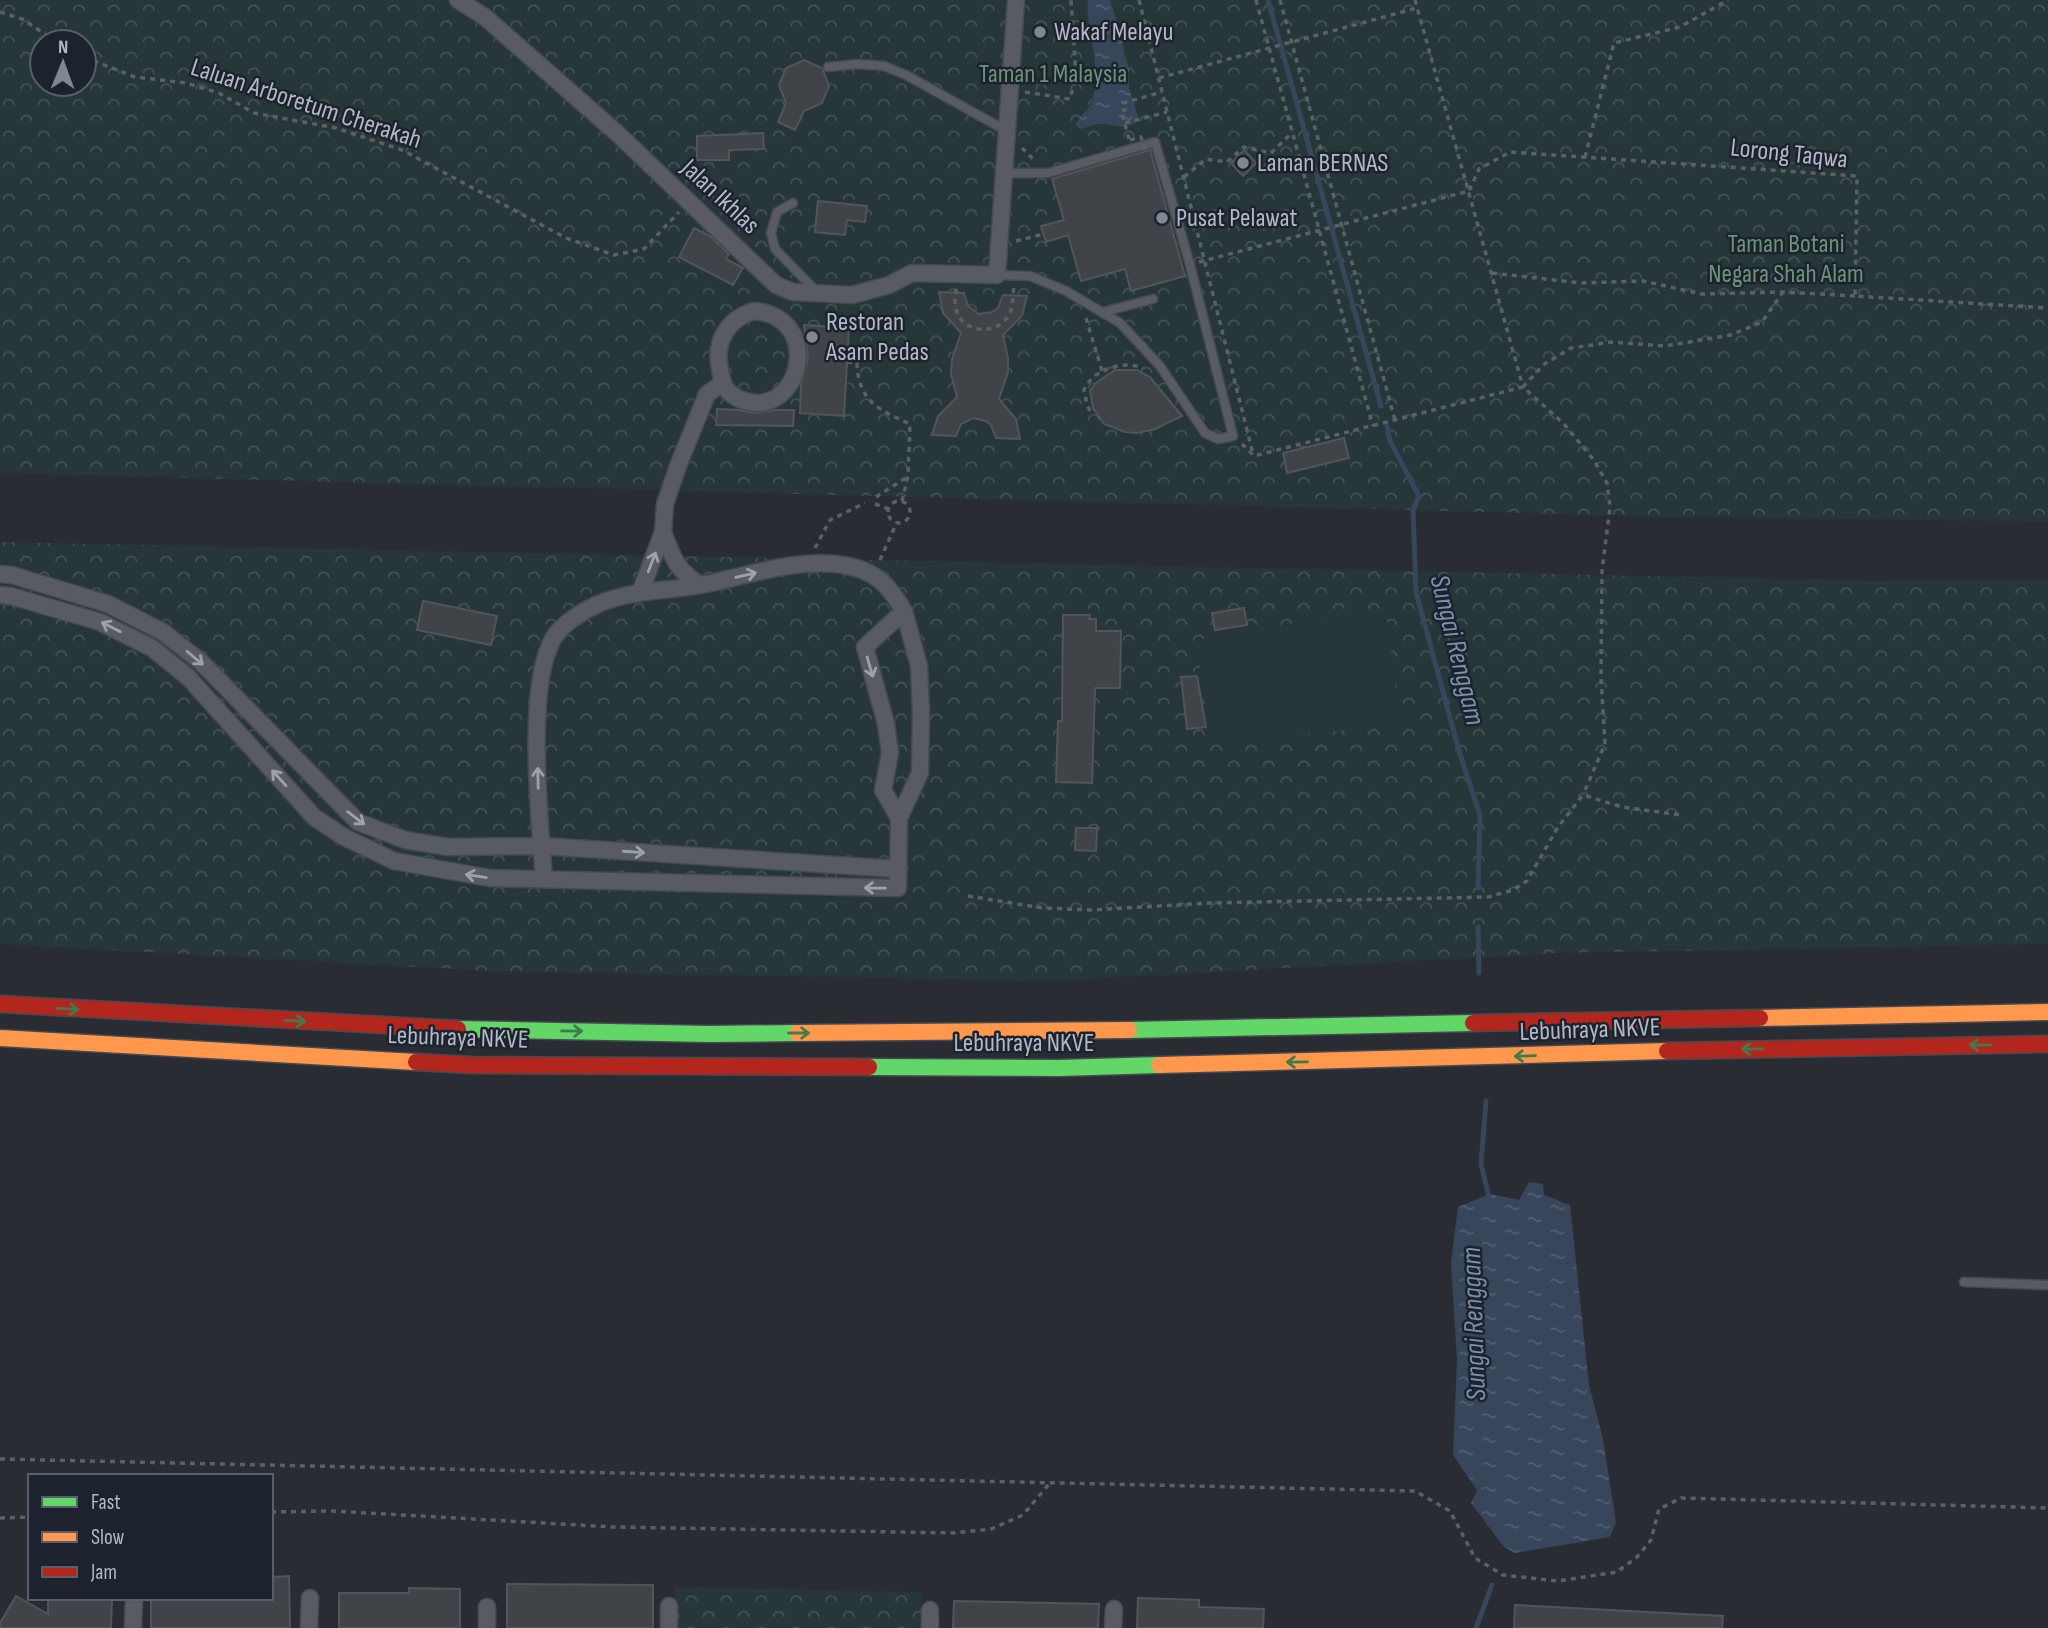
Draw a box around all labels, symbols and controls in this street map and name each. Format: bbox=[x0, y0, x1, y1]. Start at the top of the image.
place label: Wakaf Melayu bbox=[1054, 17, 1173, 48]
marker: Wakaf Melayu bbox=[1032, 24, 1048, 40]
north arrow bbox=[28, 28, 98, 98]
text: N bbox=[58, 36, 69, 59]
street label: Laluan Arboretum Cherakah bbox=[187, 52, 425, 156]
park label: Taman 1 Malaysia bbox=[979, 59, 1127, 90]
street label: Lorong Taqwa bbox=[1729, 132, 1849, 176]
place label: Laman BERNAS bbox=[1257, 148, 1388, 179]
street label: Jalan Ikhlas bbox=[674, 152, 766, 241]
marker: Laman BERNAS bbox=[1235, 155, 1251, 171]
place label: Pusat Pelawat bbox=[1176, 203, 1298, 234]
marker: Pusat Pelawat bbox=[1154, 210, 1170, 226]
park label: Taman Botani Negara Shah Alam bbox=[1708, 229, 1864, 290]
place label: Restoran Asam Pedas bbox=[825, 307, 929, 368]
marker: Restoran Asam Pedas bbox=[804, 329, 820, 345]
one-way arrow bbox=[646, 552, 659, 574]
one-way arrow bbox=[734, 567, 757, 581]
water label: Sungai Renggam bbox=[1422, 571, 1492, 729]
one-way arrow bbox=[101, 620, 122, 634]
one-way arrow bbox=[186, 650, 204, 666]
one-way arrow bbox=[865, 656, 878, 678]
one-way arrow bbox=[531, 766, 545, 789]
one-way arrow bbox=[271, 769, 287, 787]
one-way arrow bbox=[346, 811, 365, 825]
one-way arrow bbox=[622, 846, 644, 859]
one-way arrow bbox=[465, 869, 488, 882]
one-way arrow bbox=[863, 881, 886, 894]
one-way arrow bbox=[56, 1002, 79, 1015]
street label: Lebuhraya NKVE bbox=[1519, 1012, 1661, 1048]
one-way arrow bbox=[284, 1014, 307, 1027]
street label: Lebuhraya NKVE bbox=[387, 1020, 529, 1056]
one-way arrow bbox=[560, 1025, 583, 1038]
one-way arrow bbox=[787, 1026, 810, 1040]
street label: Lebuhraya NKVE bbox=[953, 1028, 1095, 1059]
one-way arrow bbox=[1969, 1039, 1992, 1052]
one-way arrow bbox=[1741, 1043, 1764, 1056]
one-way arrow bbox=[1514, 1049, 1537, 1063]
one-way arrow bbox=[1286, 1056, 1309, 1069]
water label: Sungai Renggam bbox=[1455, 1246, 1493, 1401]
legend bbox=[28, 1474, 273, 1600]
text: Fast bbox=[91, 1490, 121, 1515]
text: Slow bbox=[91, 1525, 125, 1550]
text: Jam bbox=[90, 1560, 117, 1585]

